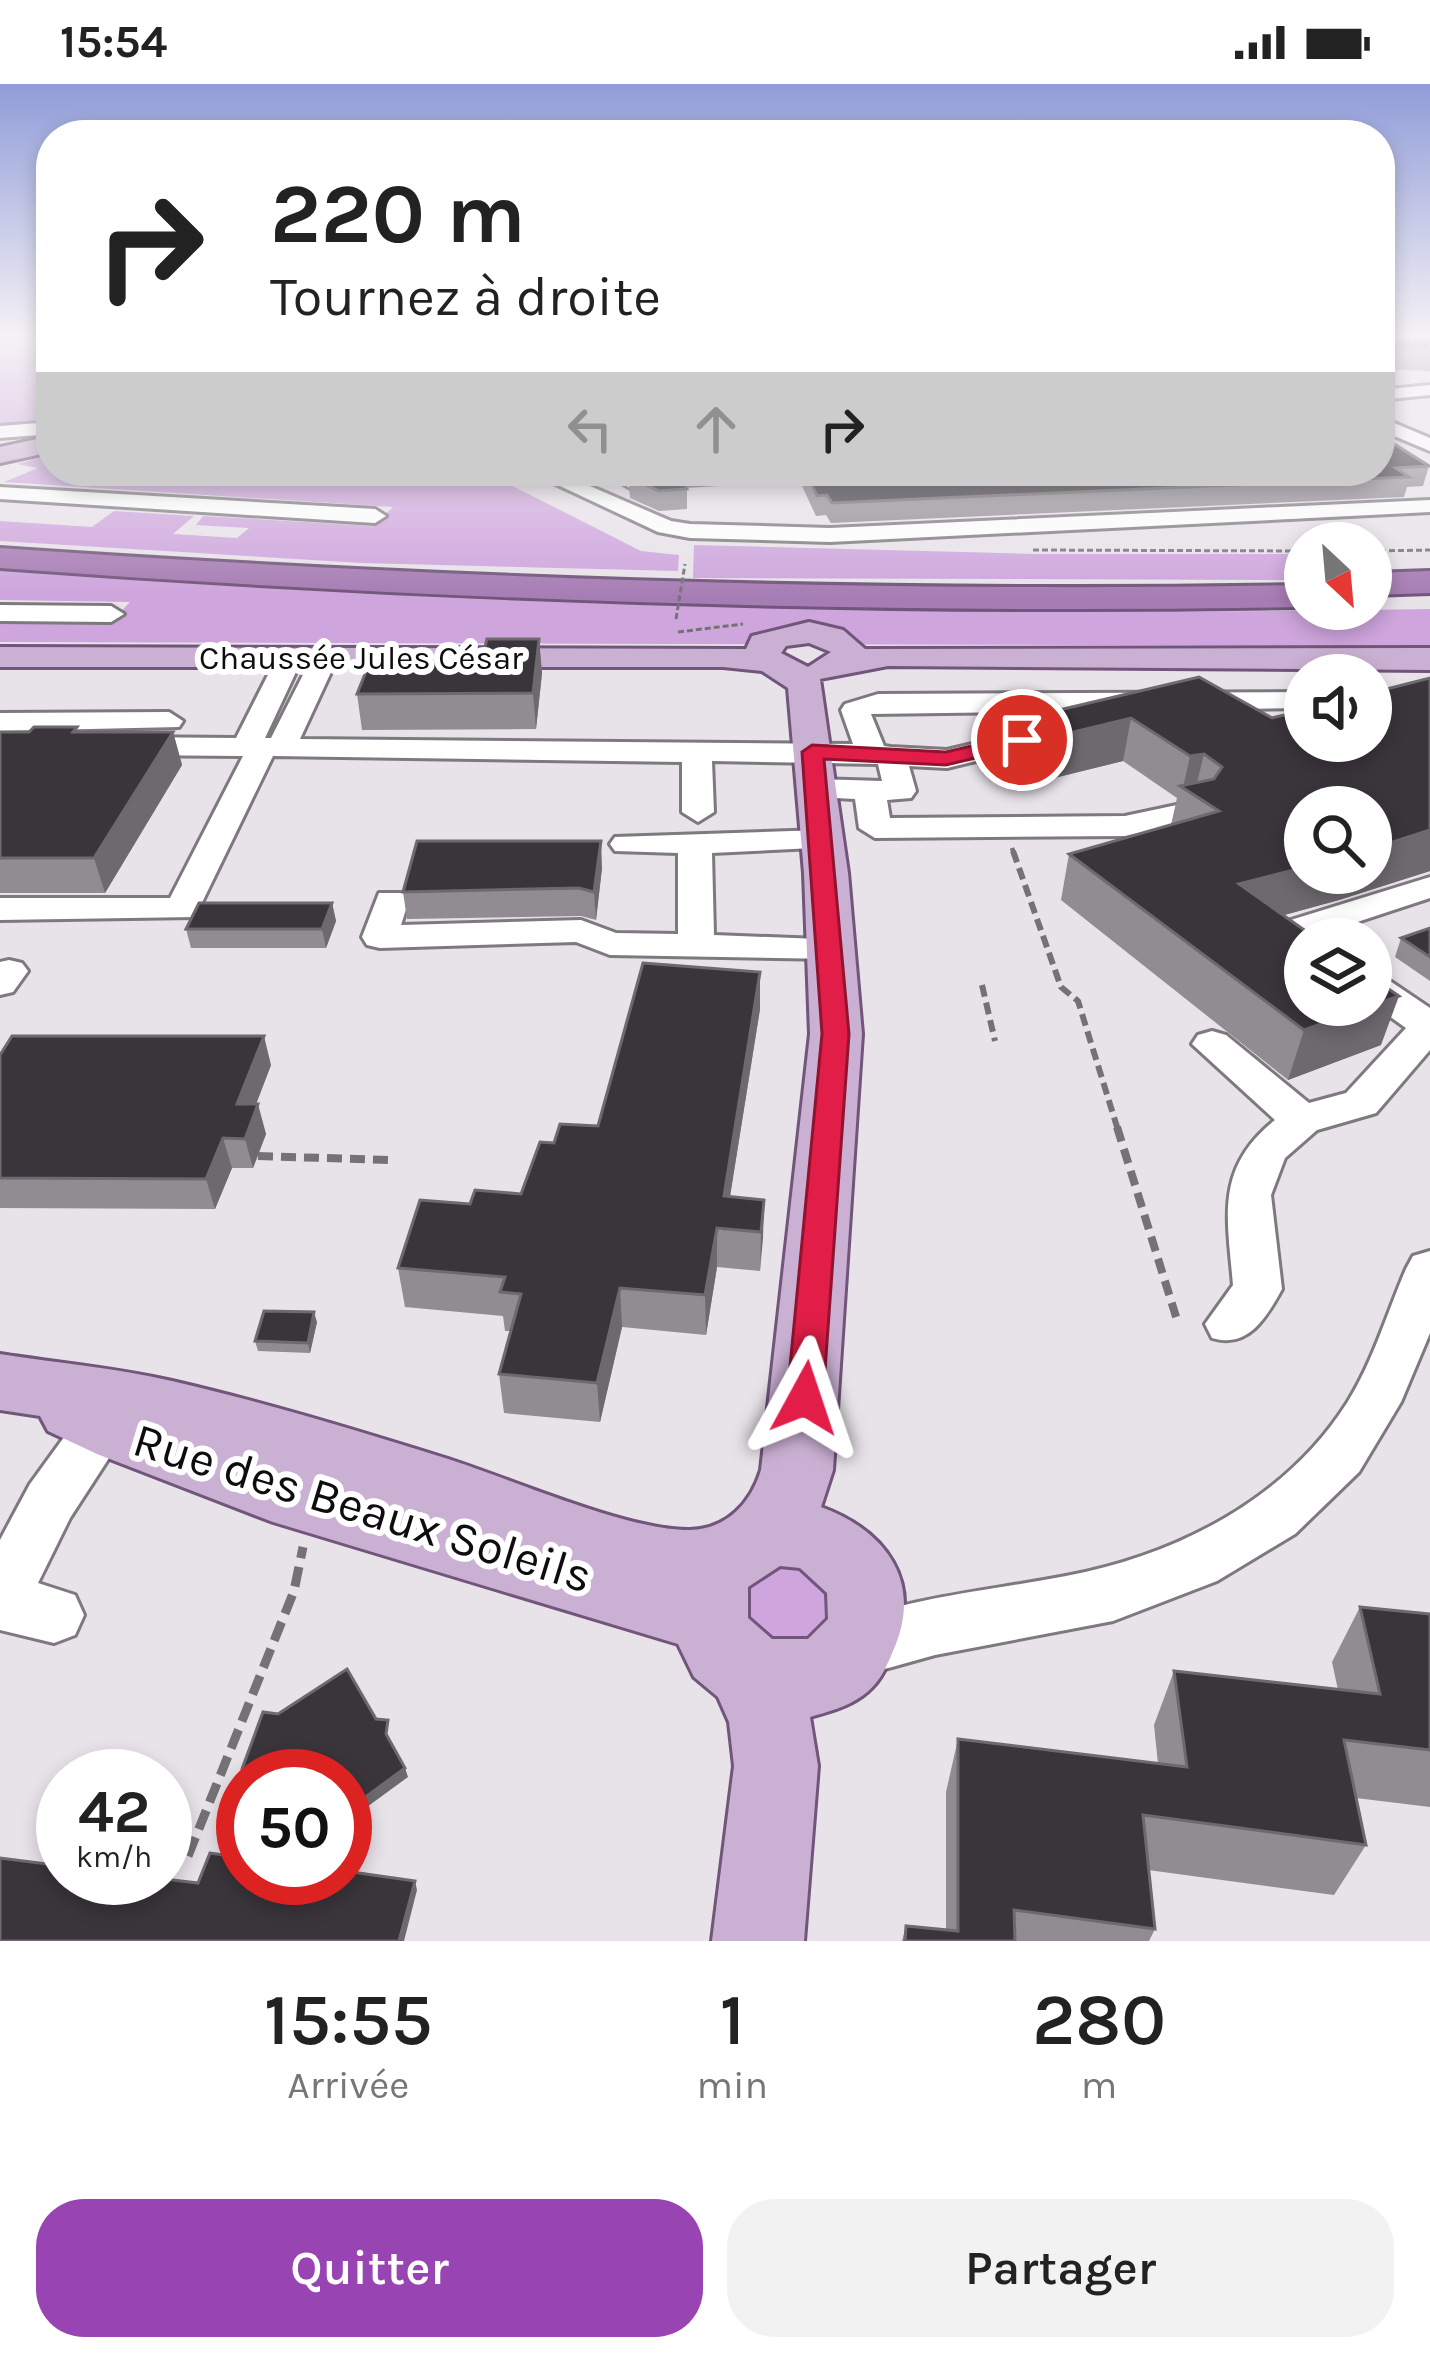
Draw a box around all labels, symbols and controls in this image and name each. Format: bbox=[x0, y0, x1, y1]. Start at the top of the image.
text: 15:54 bbox=[60, 16, 167, 68]
text: 220 m bbox=[270, 165, 526, 263]
icon: right bbox=[72, 168, 228, 324]
text: Tournez à droite bbox=[270, 265, 661, 329]
icon: left bbox=[557, 396, 623, 462]
icon: ahead bbox=[683, 396, 749, 462]
icon: right bbox=[809, 396, 875, 462]
north arrow bbox=[1284, 522, 1392, 630]
map controls bbox=[1284, 522, 1392, 1026]
street label: Chaussée Jules César bbox=[199, 639, 523, 677]
button: sound bbox=[1284, 654, 1392, 762]
pin bbox=[971, 689, 1073, 791]
icon: arrive bbox=[989, 707, 1055, 773]
button: search bbox=[1284, 786, 1392, 894]
button: layers bbox=[1284, 918, 1392, 1026]
position arrow bbox=[742, 1335, 868, 1461]
street label: Rue des Beaux Soleils bbox=[127, 1412, 599, 1604]
speed limit sign: 50 bbox=[216, 1749, 372, 1905]
text: 42 bbox=[78, 1777, 150, 1847]
text: km/h bbox=[76, 1839, 152, 1875]
text: 15:55 bbox=[264, 1978, 432, 2062]
text: 1 bbox=[720, 1978, 745, 2062]
text: 280 bbox=[1032, 1978, 1166, 2062]
text: Arrivée bbox=[287, 2062, 409, 2108]
text: min bbox=[697, 2062, 768, 2108]
text: m bbox=[1081, 2062, 1117, 2108]
button: Quitter bbox=[36, 2199, 703, 2337]
button: Partager bbox=[727, 2199, 1394, 2337]

